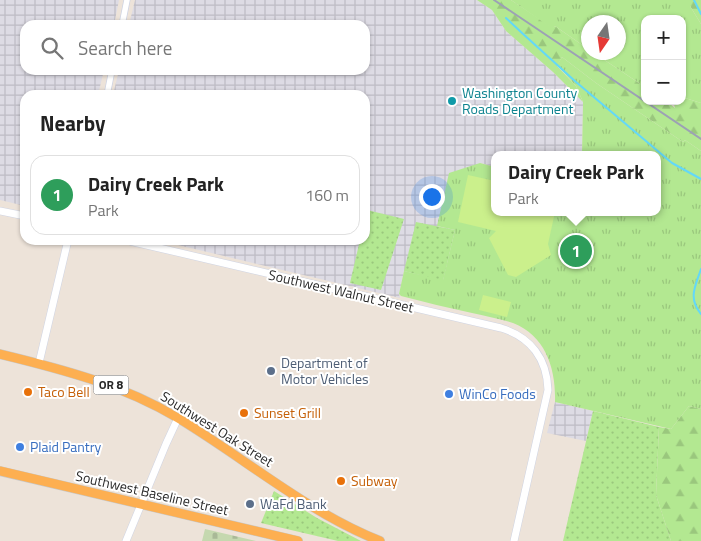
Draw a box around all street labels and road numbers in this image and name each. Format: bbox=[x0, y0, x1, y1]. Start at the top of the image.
street label: Southwest Walnut Street bbox=[266, 264, 416, 317]
road number: OR 8 bbox=[94, 376, 128, 394]
street label: Southwest Oak Street bbox=[157, 385, 278, 472]
street label: Southwest Baseline Street bbox=[74, 465, 231, 520]

